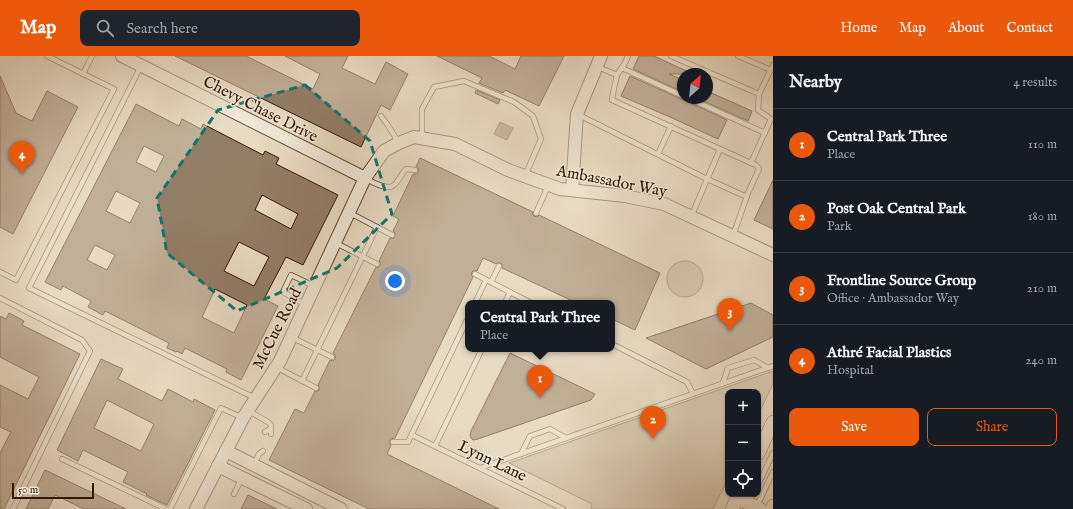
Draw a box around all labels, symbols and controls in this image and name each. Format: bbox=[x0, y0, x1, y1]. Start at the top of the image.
search box bbox=[80, 10, 360, 46]
text: Map bbox=[20, 16, 56, 40]
icon: search bbox=[94, 17, 116, 39]
text: Search here bbox=[126, 19, 198, 38]
text: Home bbox=[841, 19, 877, 37]
text: Map bbox=[899, 19, 926, 37]
text: About bbox=[948, 19, 984, 37]
text: Contact bbox=[1006, 19, 1053, 37]
north arrow bbox=[677, 68, 713, 104]
street label: Chevy Chase Drive bbox=[199, 72, 321, 147]
text: Nearby bbox=[789, 72, 842, 93]
text: 4 results bbox=[1013, 74, 1057, 91]
text: Central Park Three bbox=[827, 127, 947, 146]
text: 1 bbox=[800, 136, 804, 153]
text: 110 m bbox=[1028, 136, 1057, 153]
pin: 4 bbox=[9, 141, 35, 174]
text: Place bbox=[827, 146, 855, 163]
street label: Ambassador Way bbox=[554, 161, 669, 202]
text: Post Oak Central Park bbox=[827, 199, 966, 218]
text: 2 bbox=[799, 208, 805, 225]
text: 180 m bbox=[1028, 208, 1057, 225]
text: Park bbox=[827, 218, 852, 235]
your location bbox=[385, 271, 405, 291]
text: Frontline Source Group bbox=[827, 271, 976, 290]
text: 3 bbox=[800, 280, 804, 297]
text: 210 m bbox=[1027, 280, 1057, 297]
street label: McCue Road bbox=[249, 285, 307, 373]
text: Office · Ambassador Way bbox=[827, 290, 959, 307]
pin: 3 bbox=[717, 298, 743, 331]
popup bbox=[465, 300, 615, 352]
text: Central Park Three bbox=[480, 308, 600, 327]
text: Place bbox=[480, 327, 508, 344]
text: Athré Facial Plastics bbox=[827, 343, 951, 362]
text: 4 bbox=[799, 352, 805, 369]
text: 240 m bbox=[1025, 352, 1057, 369]
text: Hospital bbox=[827, 362, 874, 379]
pin: 1 bbox=[527, 365, 553, 398]
map controls bbox=[725, 389, 761, 497]
button: + bbox=[725, 389, 761, 425]
pin: 2 bbox=[640, 406, 666, 439]
button: Save bbox=[789, 408, 919, 446]
button: Share bbox=[927, 408, 1057, 446]
button: − bbox=[725, 425, 761, 461]
street label: Lynn Lane bbox=[455, 437, 530, 487]
button: locate bbox=[725, 461, 761, 497]
scale bar bbox=[12, 481, 94, 500]
text: 50 m bbox=[18, 483, 38, 497]

